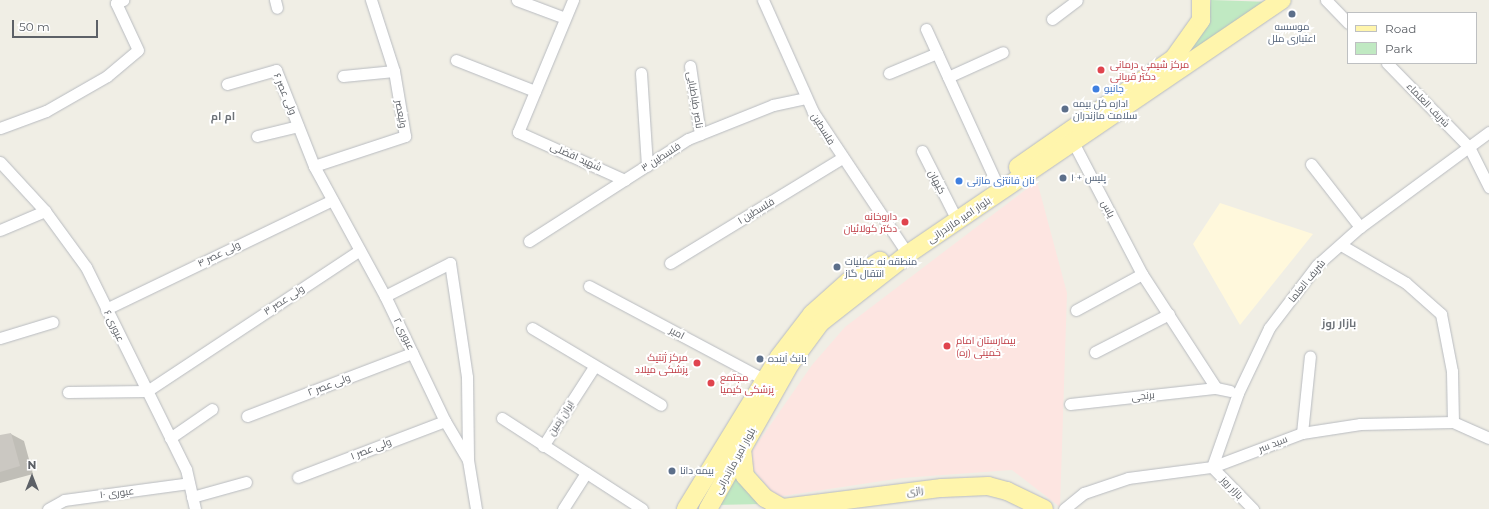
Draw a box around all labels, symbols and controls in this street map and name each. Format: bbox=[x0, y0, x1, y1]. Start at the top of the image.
marker: موسسه اعتباری ملل bbox=[1287, 9, 1297, 19]
scale bar bbox=[14, 12, 100, 38]
legend bbox=[1347, 12, 1477, 64]
text: 50 m bbox=[19, 19, 50, 34]
place label: موسسه اعتباری ملل bbox=[1268, 20, 1316, 44]
text: Road bbox=[1385, 21, 1416, 36]
text: Park bbox=[1385, 41, 1412, 56]
place label: مرکز شیمی درمانی دکتر قربانی bbox=[1110, 58, 1189, 82]
marker: مرکز شیمی درمانی دکتر قربانی bbox=[1095, 64, 1107, 76]
street label: ولی عصر ۶ bbox=[271, 71, 299, 117]
street label: ناصر طباطبایی bbox=[685, 71, 705, 129]
street label: شریف العلماء bbox=[1404, 80, 1452, 130]
place label: جانبو bbox=[1104, 83, 1124, 95]
marker: جانبو bbox=[1091, 84, 1101, 94]
place label: اداره کل بیمه سلامت مازندران bbox=[1073, 97, 1137, 120]
street label: ولیعصر bbox=[393, 99, 409, 129]
marker: اداره کل بیمه سلامت مازندران bbox=[1060, 104, 1070, 114]
district label: ام ام bbox=[211, 109, 235, 123]
street label: فلسطین bbox=[809, 111, 837, 147]
street label: شهید افضلی bbox=[548, 140, 604, 174]
street label: فلسطین ۳ bbox=[639, 140, 683, 174]
street label: کیهان bbox=[926, 168, 948, 196]
place label: پلیس +١٠ bbox=[1071, 172, 1106, 184]
marker: پلیس +١٠ bbox=[1058, 173, 1068, 183]
place label: نان فانتزی مازنی bbox=[967, 175, 1035, 187]
marker: نان فانتزی مازنی bbox=[954, 176, 964, 186]
street label: بلوار امیر مازندرانی bbox=[925, 194, 993, 246]
street label: فلسطین ۱ bbox=[735, 195, 777, 227]
street label: یاس bbox=[1099, 198, 1117, 220]
place label: داروخانه دکتر کولائیان bbox=[844, 210, 897, 234]
marker: داروخانه دکتر کولائیان bbox=[900, 217, 910, 227]
street label: ولی عصر ۴ bbox=[196, 239, 242, 269]
place label: منطقه نه عملیات انتقال گاز bbox=[845, 255, 917, 278]
street label: شریف العلما bbox=[1286, 257, 1328, 305]
marker: منطقه نه عملیات انتقال گاز bbox=[832, 262, 842, 272]
street label: ولی عصر ۳ bbox=[261, 282, 307, 318]
street label: عبوری ۶ bbox=[101, 308, 127, 344]
street label: عبوری ۲ bbox=[391, 316, 417, 352]
district label: بازار روز bbox=[1322, 316, 1356, 330]
street label: امیر bbox=[668, 324, 686, 342]
place label: بیمارستان امام خمینی (ره) bbox=[956, 334, 1016, 358]
marker: بیمارستان امام خمینی (ره) bbox=[941, 340, 953, 352]
place label: مرکز ژنتیک پزشکی میلاد bbox=[635, 351, 688, 374]
place label: بانک آینده bbox=[768, 353, 807, 365]
marker: بانک آینده bbox=[755, 354, 765, 364]
marker: مرکز ژنتیک پزشکی میلاد bbox=[691, 357, 703, 369]
street label: ولی عصر ۲ bbox=[306, 371, 352, 399]
place label: مجتمع پزشکی کیمیا bbox=[720, 371, 774, 394]
marker: مجتمع پزشکی کیمیا bbox=[705, 377, 717, 389]
street label: برنجی bbox=[1131, 389, 1155, 403]
street label: ایران زمین bbox=[545, 398, 577, 438]
street label: بلوار امیر مازندرانی bbox=[712, 426, 758, 496]
street label: سید سر bbox=[1257, 433, 1289, 455]
street label: ولی عصر ۱ bbox=[349, 436, 393, 462]
north arrow bbox=[12, 457, 52, 497]
text: N bbox=[28, 458, 36, 472]
place label: بیمه دانا bbox=[680, 465, 714, 477]
marker: بیمه دانا bbox=[667, 466, 677, 476]
street label: بازار روز bbox=[1218, 474, 1246, 502]
street label: رازی bbox=[906, 484, 924, 498]
street label: عبوری ۱۰ bbox=[99, 485, 135, 501]

